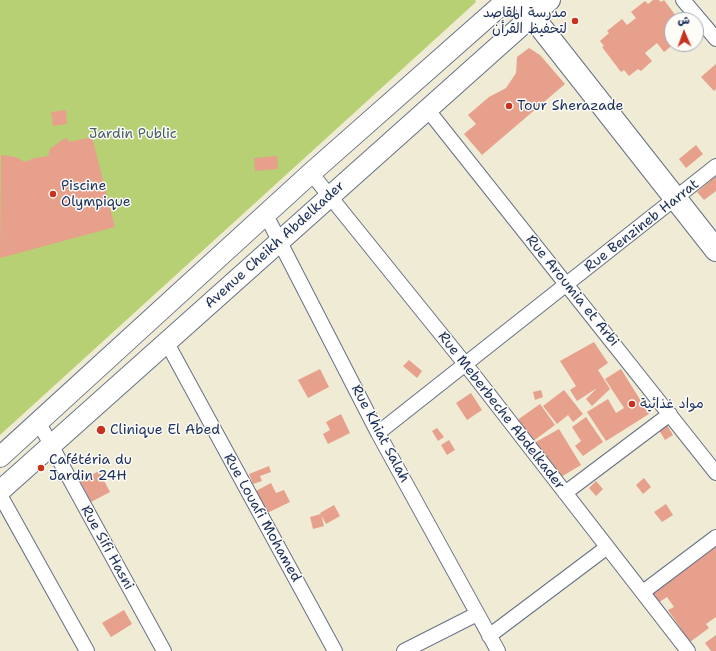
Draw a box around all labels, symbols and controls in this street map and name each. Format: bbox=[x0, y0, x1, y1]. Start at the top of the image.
place label: مدرسة المقاصد لتحفيظ القرأن bbox=[483, 5, 567, 38]
north arrow bbox=[664, 12, 704, 52]
text: ش bbox=[677, 13, 690, 28]
marker: مدرسة المقاصد لتحفيظ القرأن bbox=[570, 16, 580, 26]
place label: Tour Sherazade bbox=[517, 98, 623, 114]
marker: Tour Sherazade bbox=[504, 101, 514, 111]
park label: Jardin Public bbox=[89, 126, 177, 142]
street label: Rue Benzineb Harrat bbox=[581, 176, 703, 276]
place label: Piscine Olympique bbox=[61, 178, 131, 210]
street label: Avenue Cheikh Abdelkader bbox=[202, 178, 348, 312]
marker: Piscine Olympique bbox=[48, 189, 58, 199]
street label: Rue Aroumia et Arbi bbox=[522, 232, 622, 350]
street label: Rue Meberbeche Abdelkader bbox=[434, 329, 568, 493]
street label: Rue Khiat Salah bbox=[347, 382, 413, 486]
place label: مواد غذائية bbox=[640, 396, 704, 412]
marker: مواد غذائية bbox=[627, 399, 637, 409]
place label: Clinique El Abed bbox=[110, 422, 220, 438]
marker: Clinique El Abed bbox=[95, 424, 107, 436]
street label: Rue Louafi Mohamed bbox=[220, 451, 304, 585]
place label: Cafétéria du Jardin 24H bbox=[49, 452, 132, 484]
marker: Cafétéria du Jardin 24H bbox=[36, 463, 46, 473]
street label: Rue Sifi Hasni bbox=[77, 503, 137, 593]

